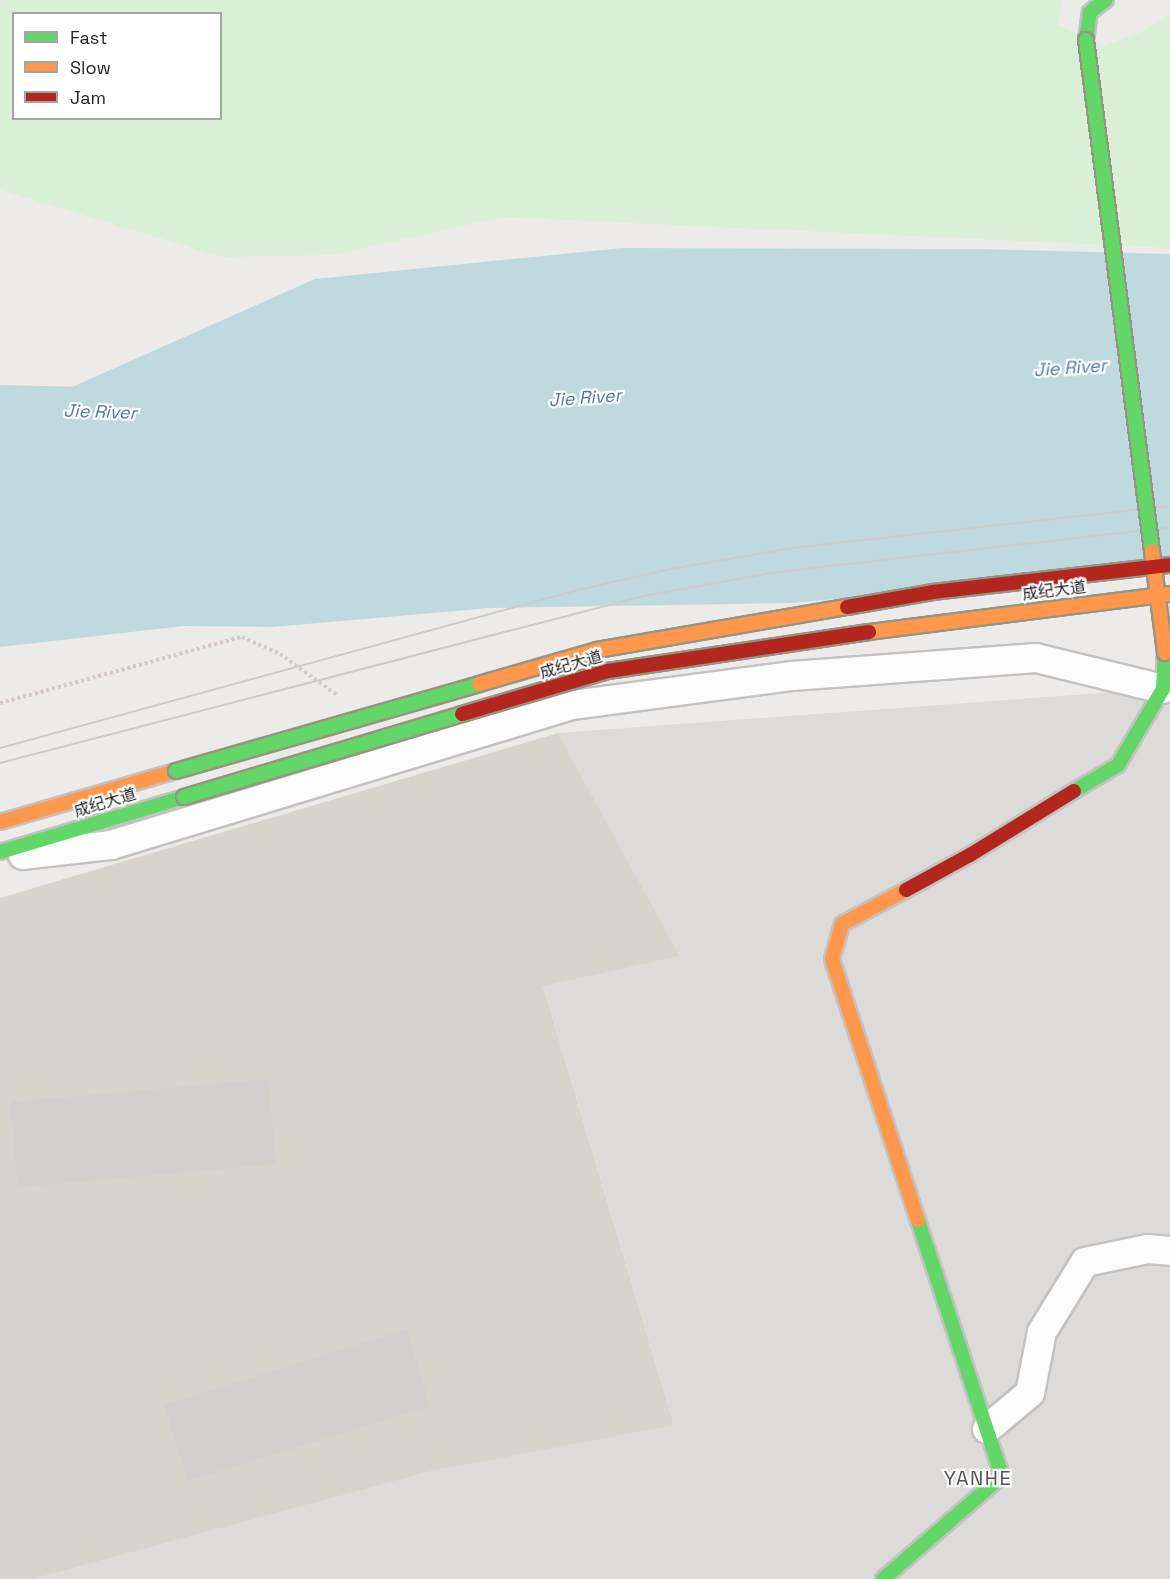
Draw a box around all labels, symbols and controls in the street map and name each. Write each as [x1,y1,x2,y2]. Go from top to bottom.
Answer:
legend [12,12,222,120]
text: Fast [70,26,107,49]
text: Slow [70,56,111,79]
text: Jam [70,86,106,109]
water label: Jie River [1033,355,1107,381]
water label: Jie River [548,385,622,411]
water label: Jie River [63,400,137,424]
street label: 成纪大道 [1021,578,1087,604]
street label: 成纪大道 [538,647,604,683]
street label: 成纪大道 [72,784,138,822]
district label: YANHE [944,1466,1012,1490]

